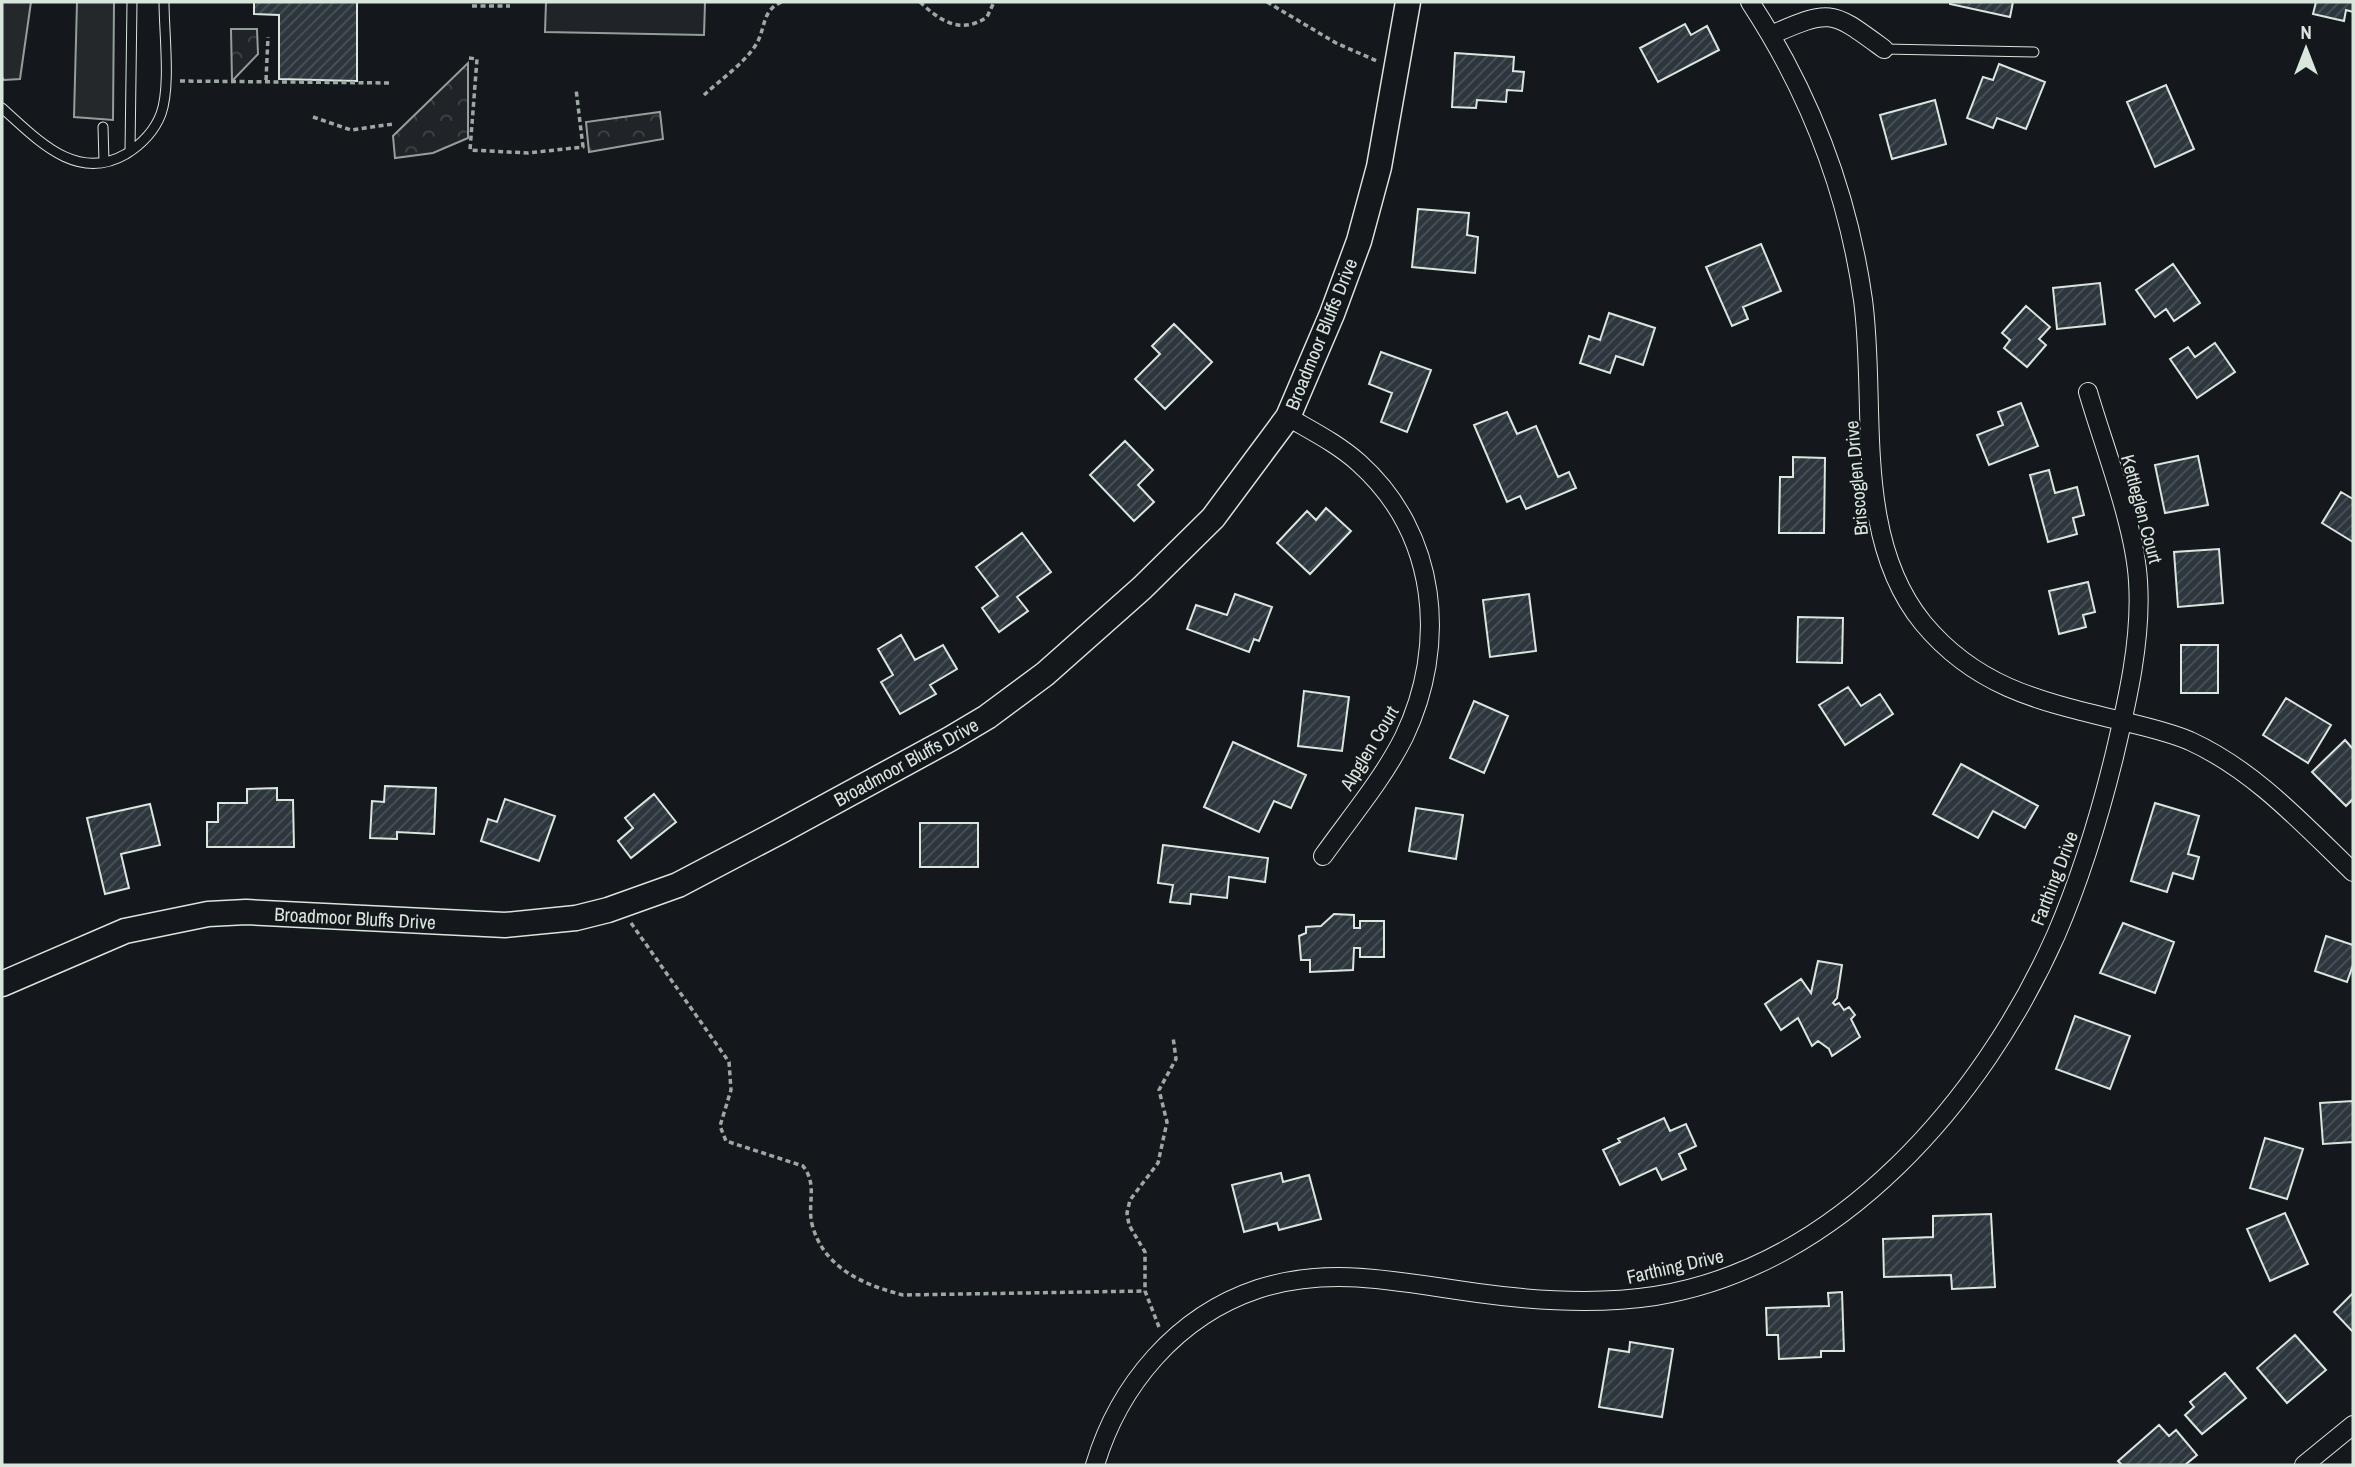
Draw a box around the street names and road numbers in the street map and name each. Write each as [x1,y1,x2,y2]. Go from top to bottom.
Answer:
street label: Broadmoor Bluffs Drive [1279,254,1363,414]
street label: Briscoglen Drive [1838,420,1874,536]
street label: Kettleglen Court [2115,452,2169,567]
street label: Alpglen Court [1333,700,1405,796]
street label: Broadmoor Bluffs Drive [829,711,983,813]
street label: Farthing Drive [2024,827,2084,929]
street label: Broadmoor Bluffs Drive [274,901,436,935]
street label: Farthing Drive [1624,1242,1726,1290]

